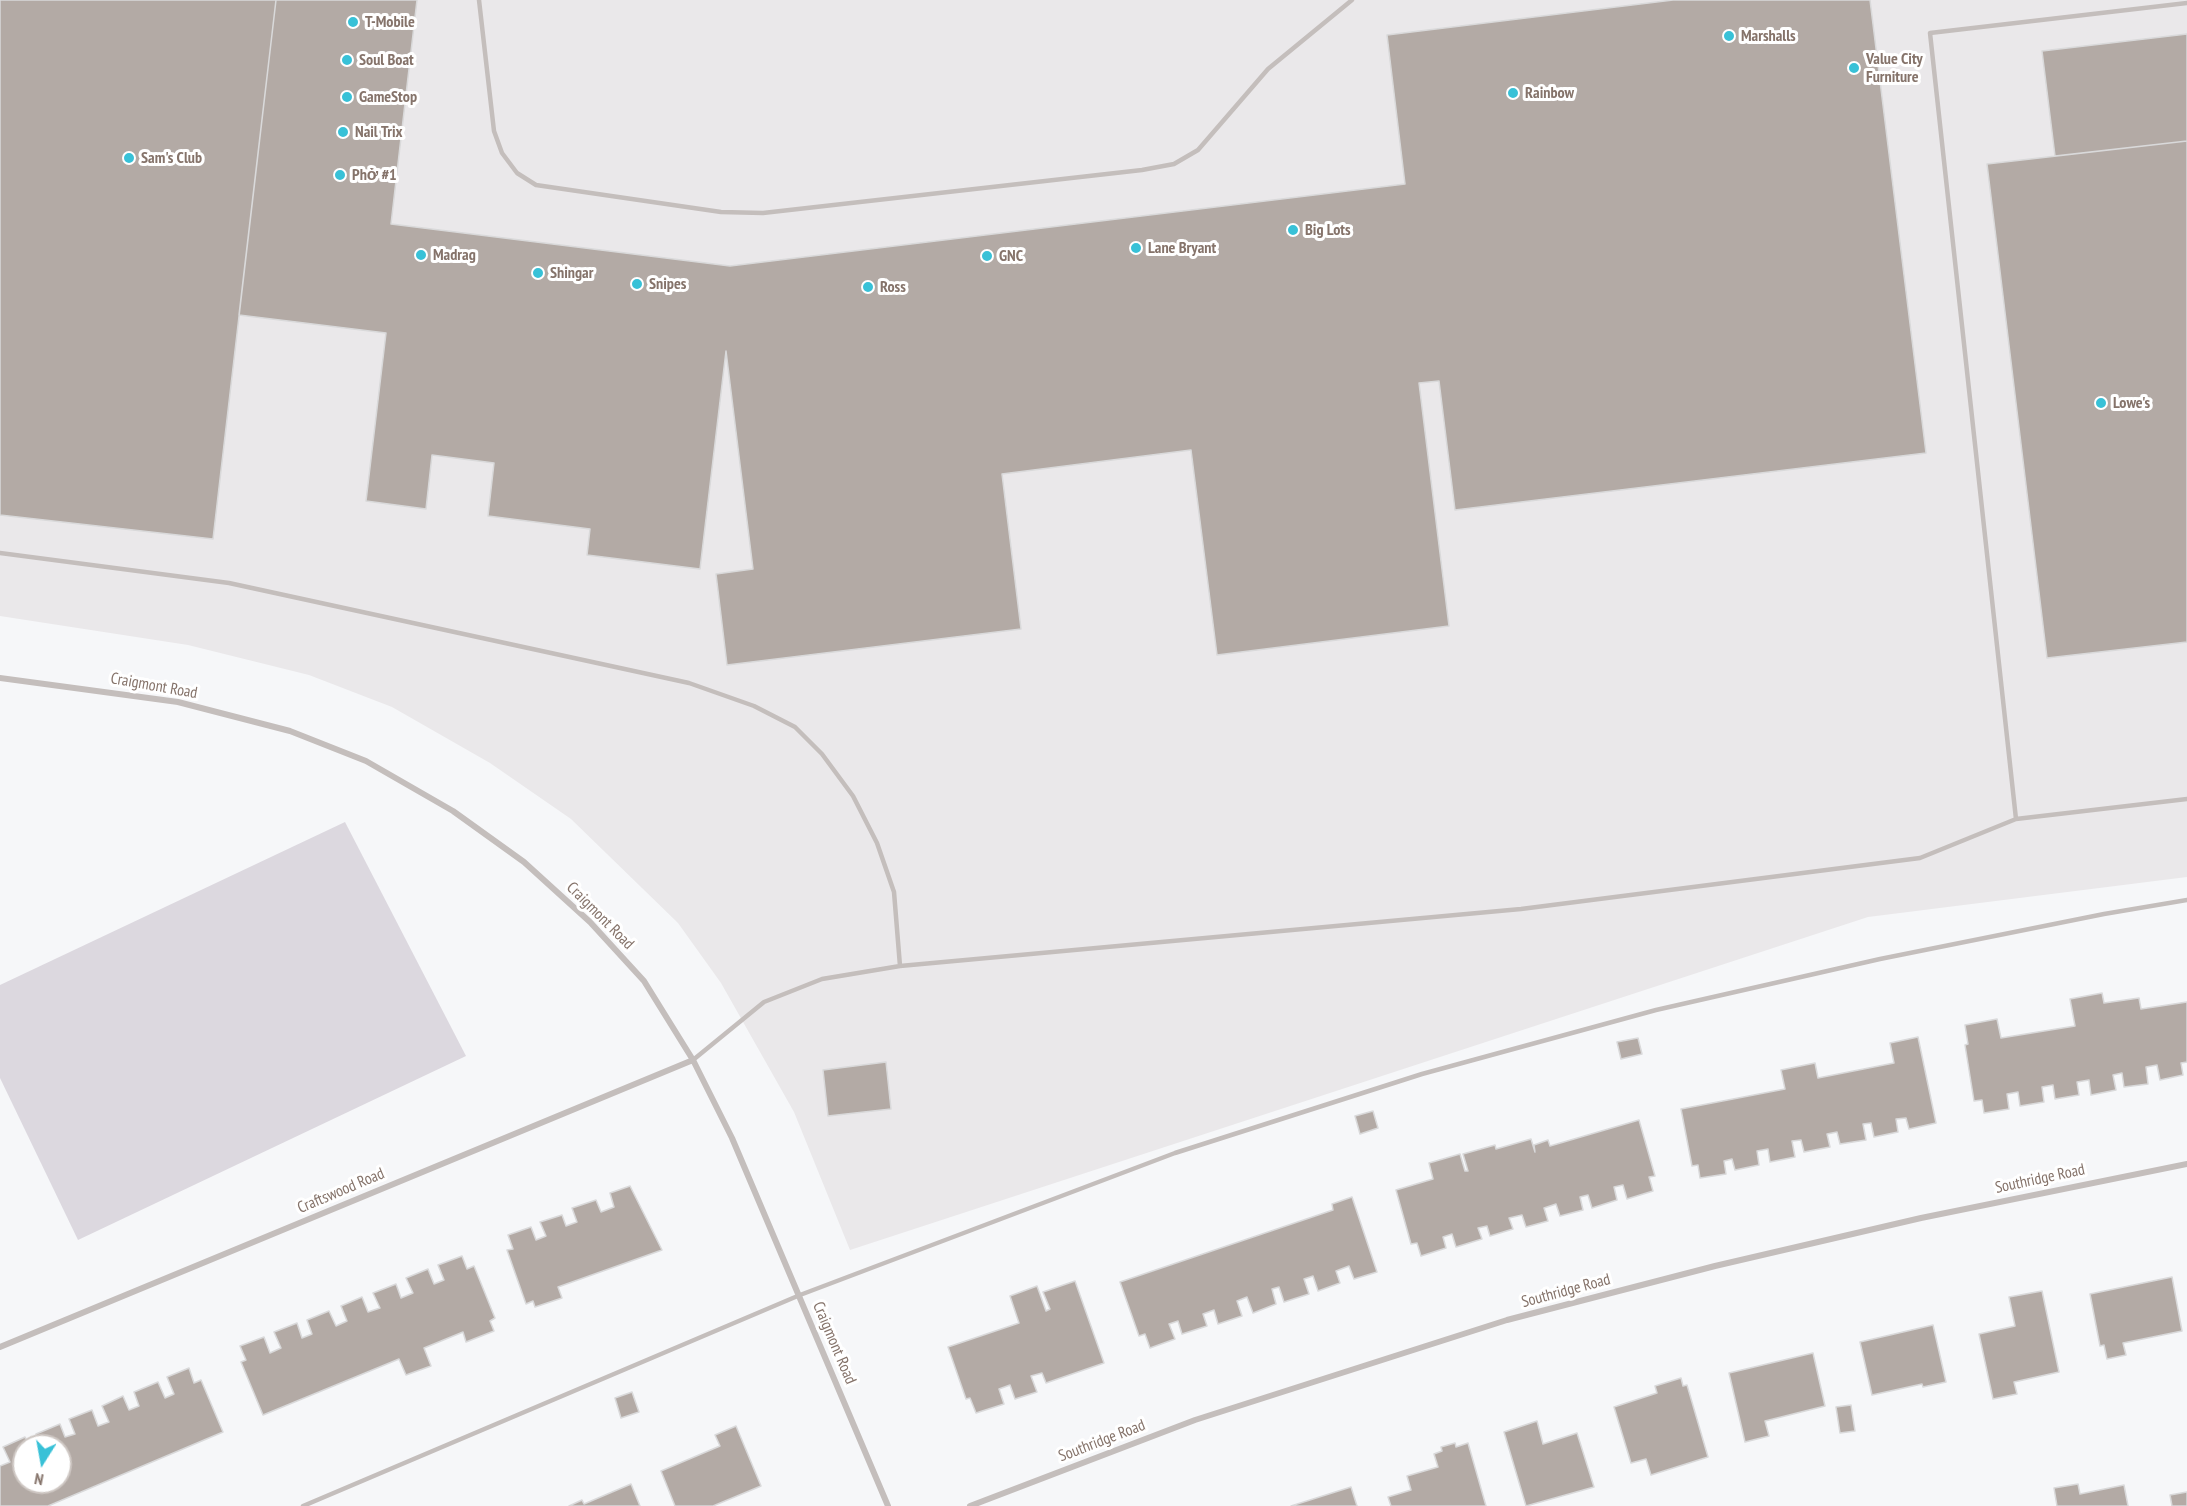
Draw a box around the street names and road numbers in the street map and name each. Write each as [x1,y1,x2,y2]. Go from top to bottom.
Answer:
street label: Craigmont Road [109,669,199,703]
street label: Craigmont Road [562,878,638,954]
street label: Southridge Road [1993,1160,2087,1198]
street label: Craftswood Road [295,1164,387,1218]
street label: Southridge Road [1520,1270,1612,1312]
street label: Craigmont Road [808,1299,860,1387]
street label: Southridge Road [1056,1416,1148,1466]

